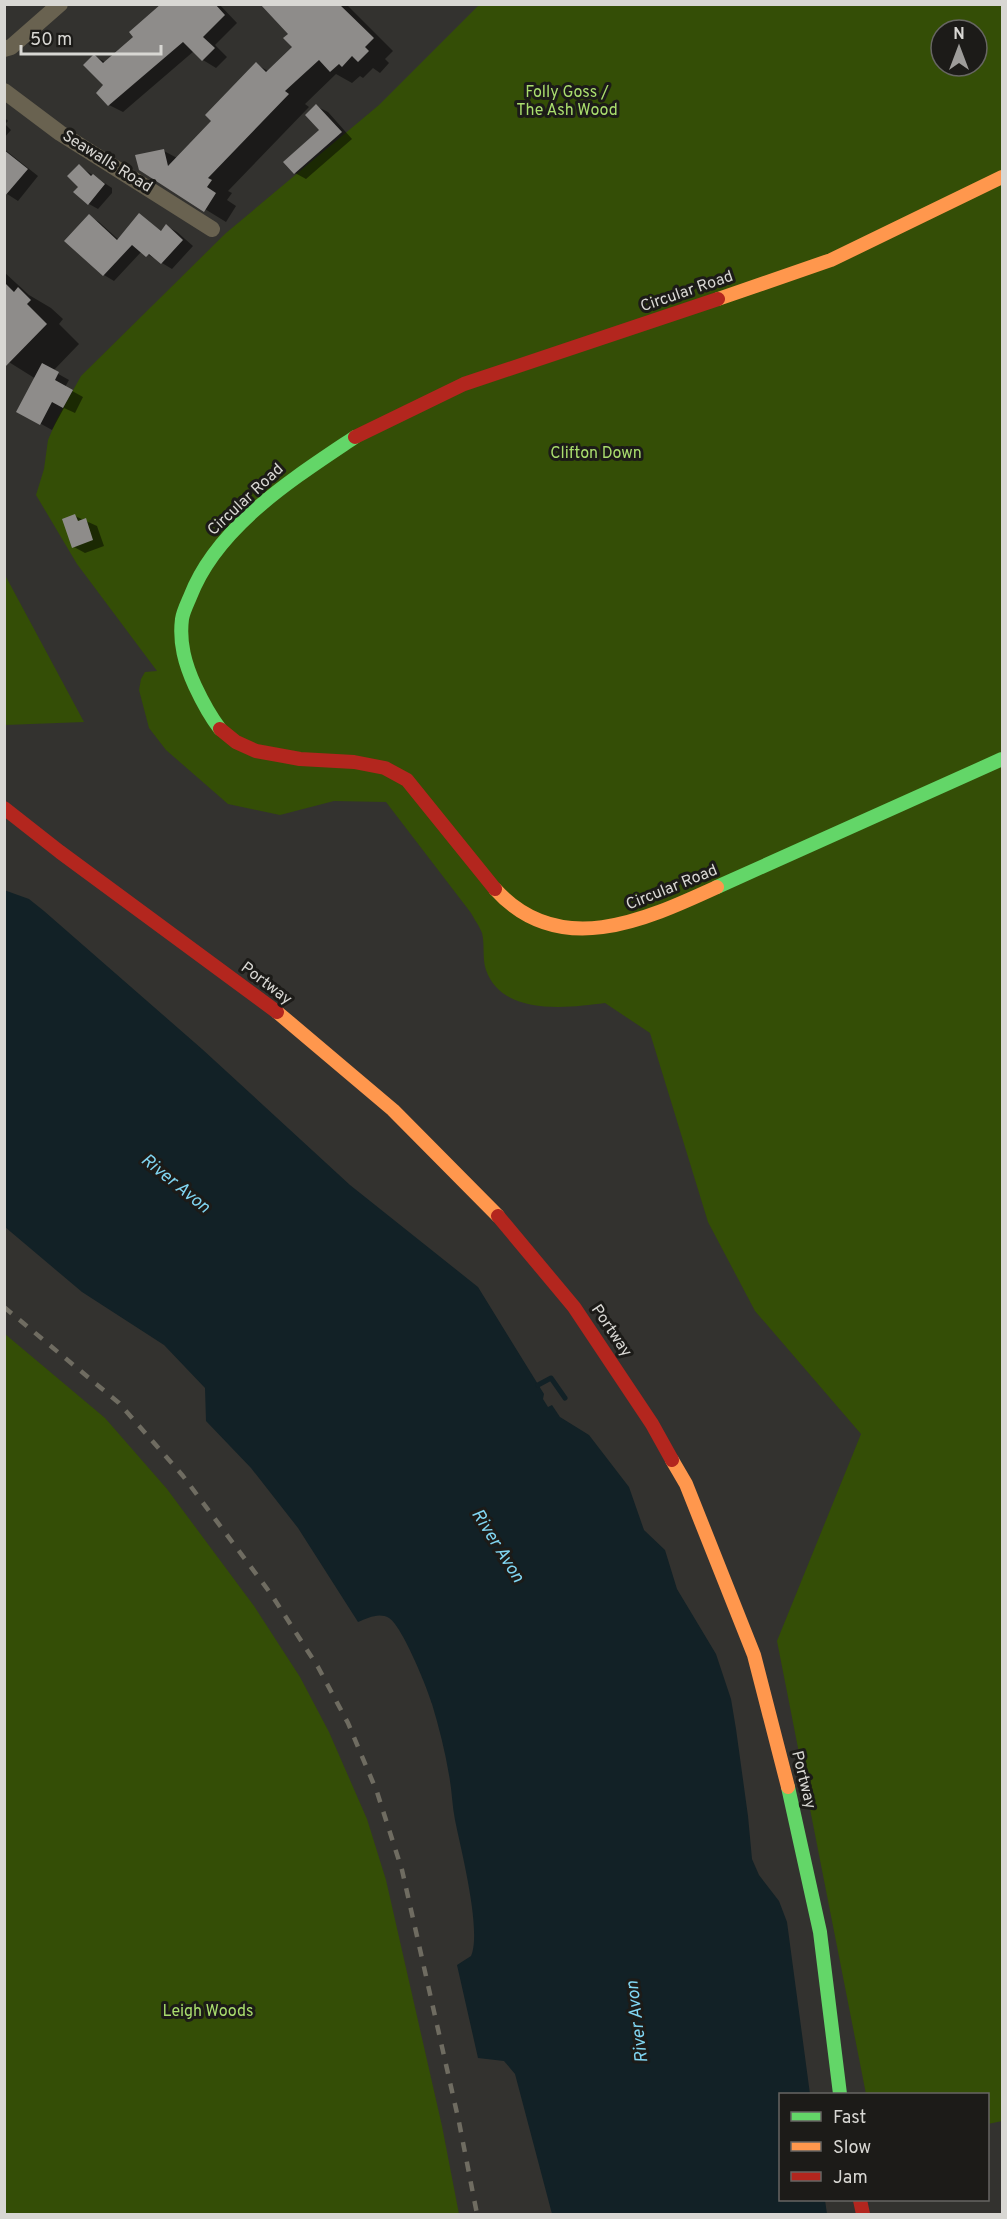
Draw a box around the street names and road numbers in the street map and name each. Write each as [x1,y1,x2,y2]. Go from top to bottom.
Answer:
street label: Seawalls Road [58,126,156,198]
street label: Circular Road [638,267,736,317]
street label: Circular Road [204,460,288,540]
street label: Circular Road [623,861,721,915]
street label: Portway [236,958,296,1010]
street label: Portway [586,1301,636,1361]
street label: Portway [786,1749,820,1811]

